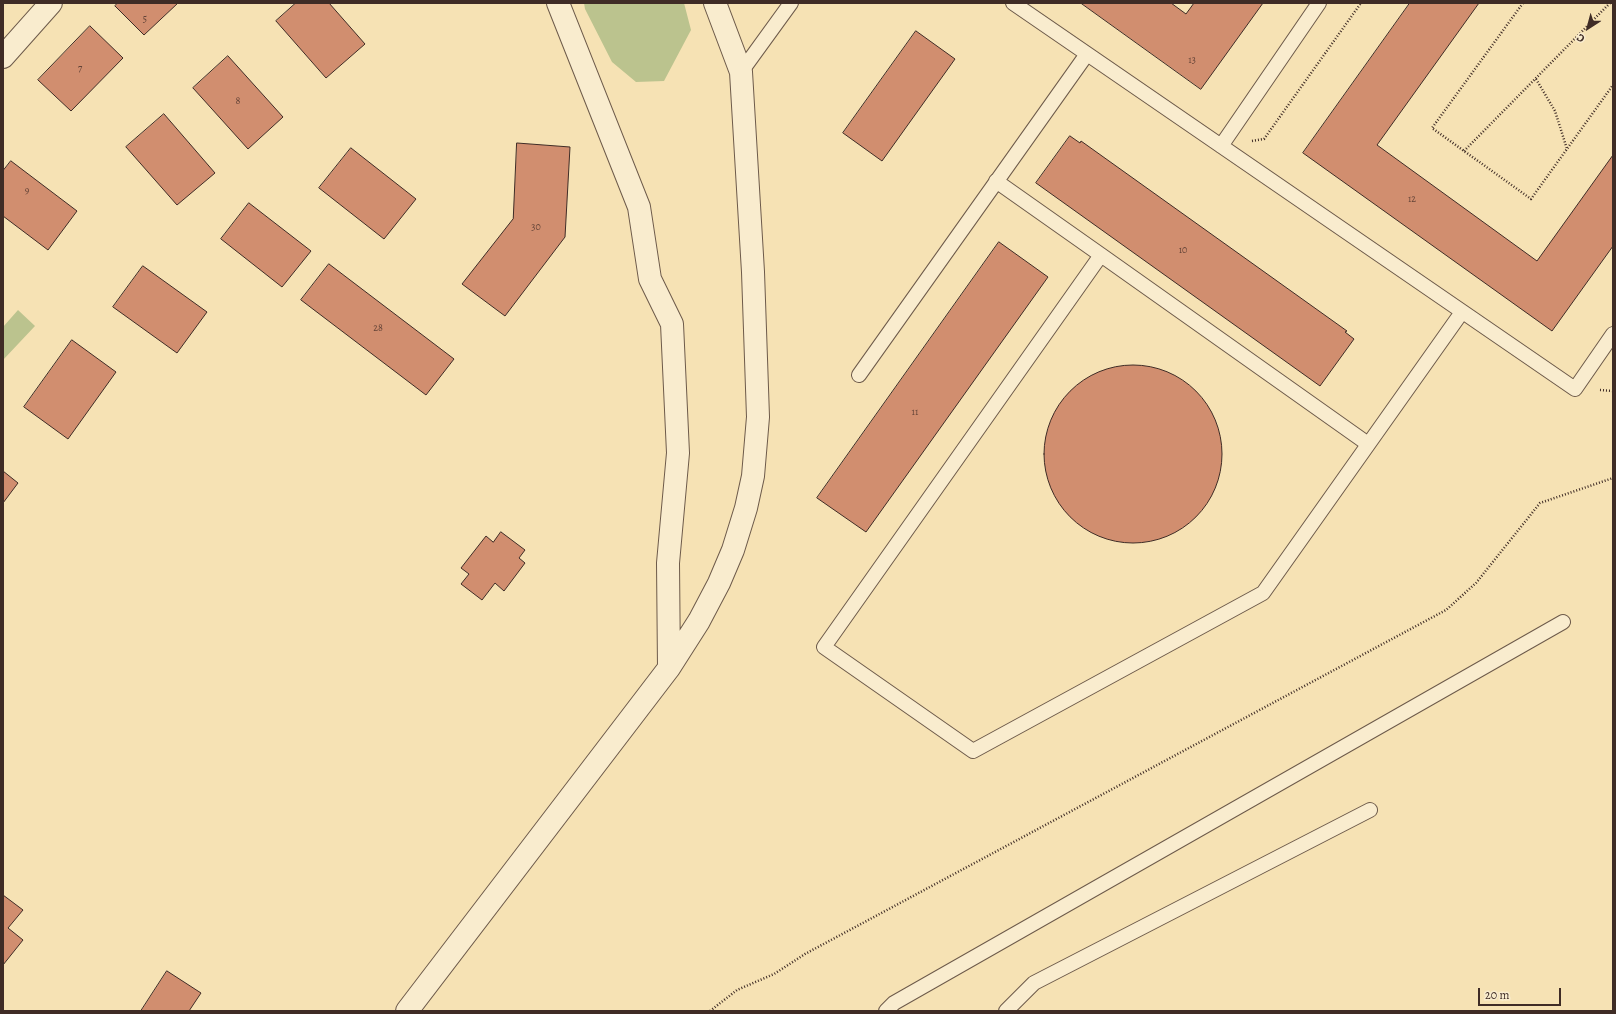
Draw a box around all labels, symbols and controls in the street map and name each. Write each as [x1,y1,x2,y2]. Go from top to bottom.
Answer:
north arrow [1568,8,1608,48]
house number: 5 [143,14,147,26]
text: С [1574,30,1588,46]
house number: 13 [1188,55,1196,67]
house number: 7 [78,63,82,75]
house number: 8 [236,96,240,108]
house number: 9 [25,185,29,197]
house number: 12 [1408,194,1416,206]
house number: 30 [531,222,541,234]
house number: 10 [1179,245,1187,257]
house number: 28 [373,323,383,335]
house number: 11 [912,407,918,419]
scale bar [1480,980,1563,1006]
text: 20 m [1485,987,1509,1003]

